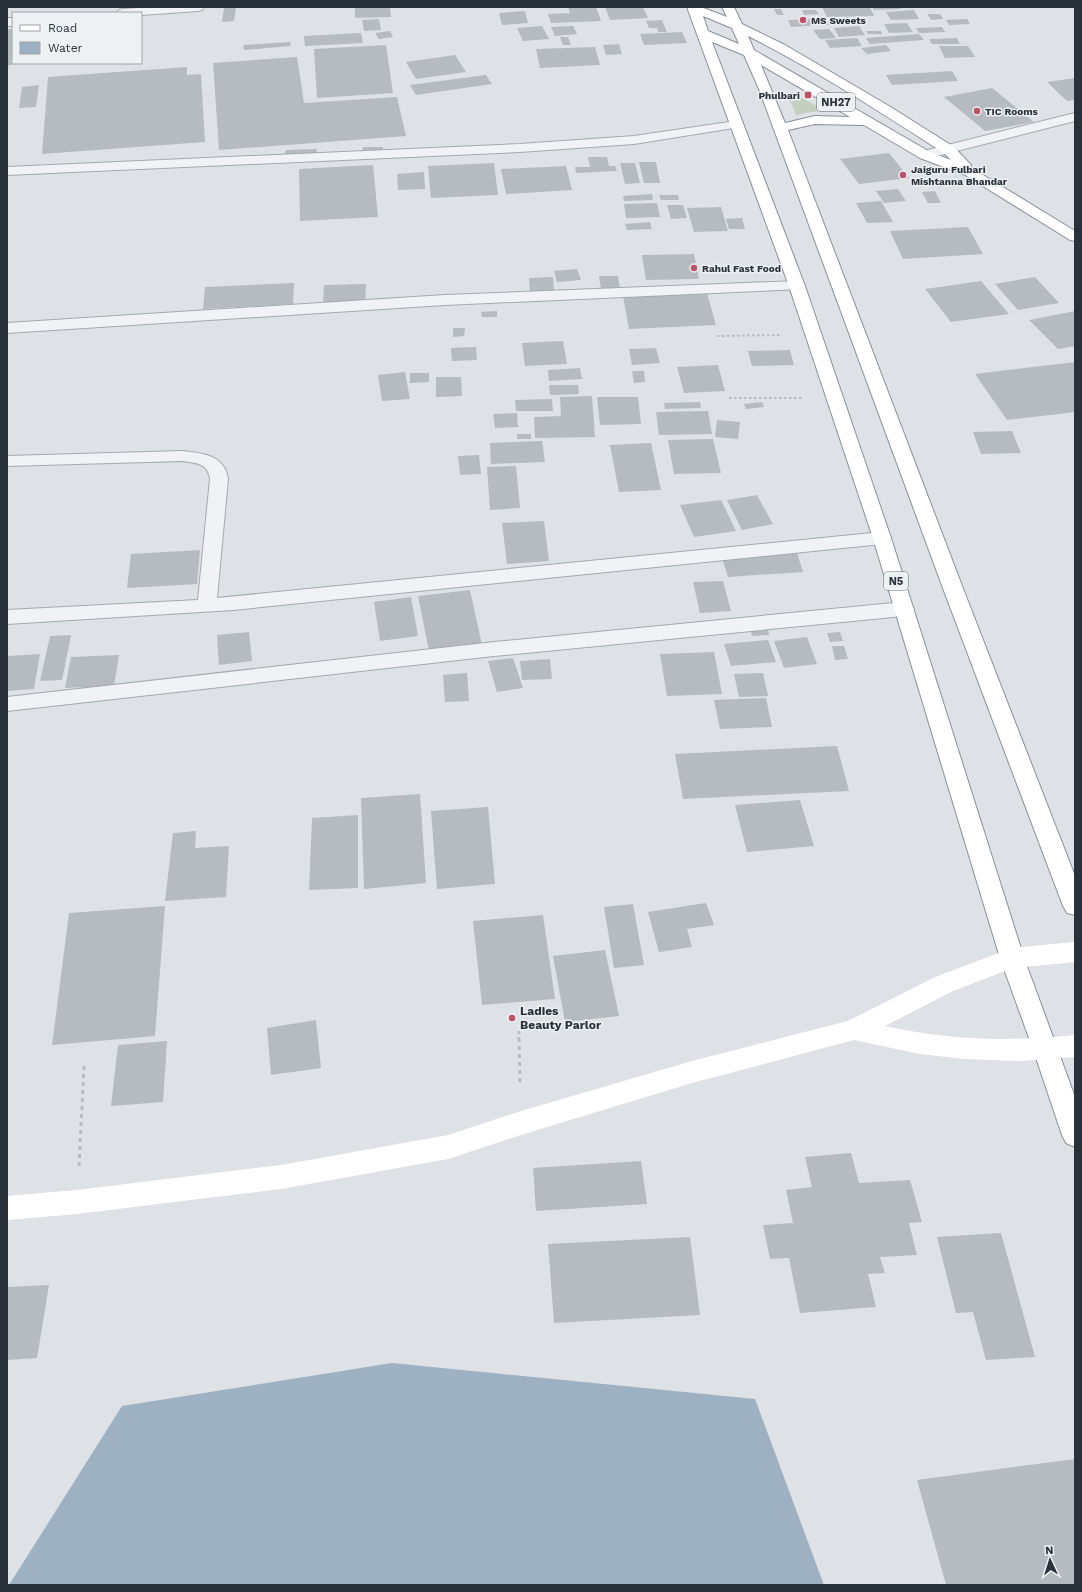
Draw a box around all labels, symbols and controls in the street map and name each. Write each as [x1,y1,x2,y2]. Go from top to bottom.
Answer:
legend [12,12,142,64]
marker: MS Sweets [798,15,808,25]
place label: MS Sweets [811,15,867,26]
text: Road [48,21,77,35]
text: Water [48,41,83,55]
place label: Phulbari [758,90,800,101]
marker: Phulbari [803,90,813,100]
road number: NH27 [817,93,855,111]
marker: TIC Rooms [972,106,982,116]
place label: TIC Rooms [985,106,1039,117]
place label: Jaiguru Fulbari Mishtanna Bhandar [911,164,1008,187]
marker: Jaiguru Fulbari Mishtanna Bhandar [898,170,908,180]
marker: Rahul Fast Food [689,263,699,273]
place label: Rahul Fast Food [702,263,781,274]
road number: N5 [884,572,908,590]
place label: Ladies Beauty Parlor [520,1004,602,1032]
marker: Ladies Beauty Parlor [507,1013,517,1023]
north arrow [1030,1540,1070,1580]
text: N [1045,1544,1054,1557]

